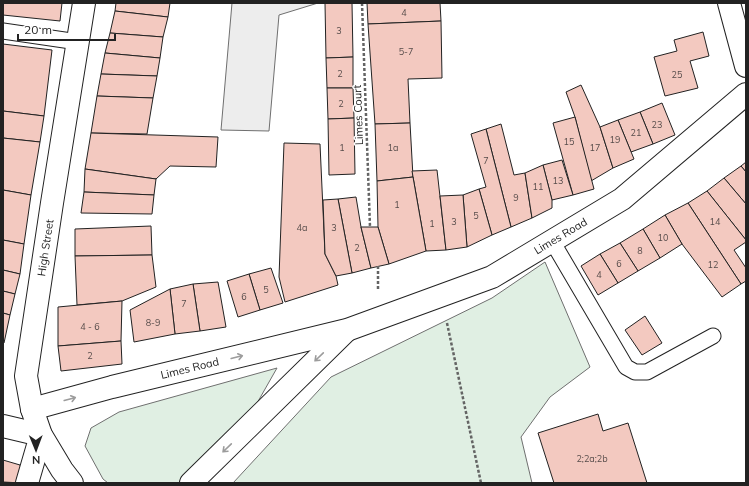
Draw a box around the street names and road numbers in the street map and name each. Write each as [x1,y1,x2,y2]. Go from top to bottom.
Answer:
street label: Limes Court [350,84,366,145]
street label: Limes Road [531,215,590,257]
street label: High Street [34,218,56,277]
street label: Limes Road [159,354,220,382]

